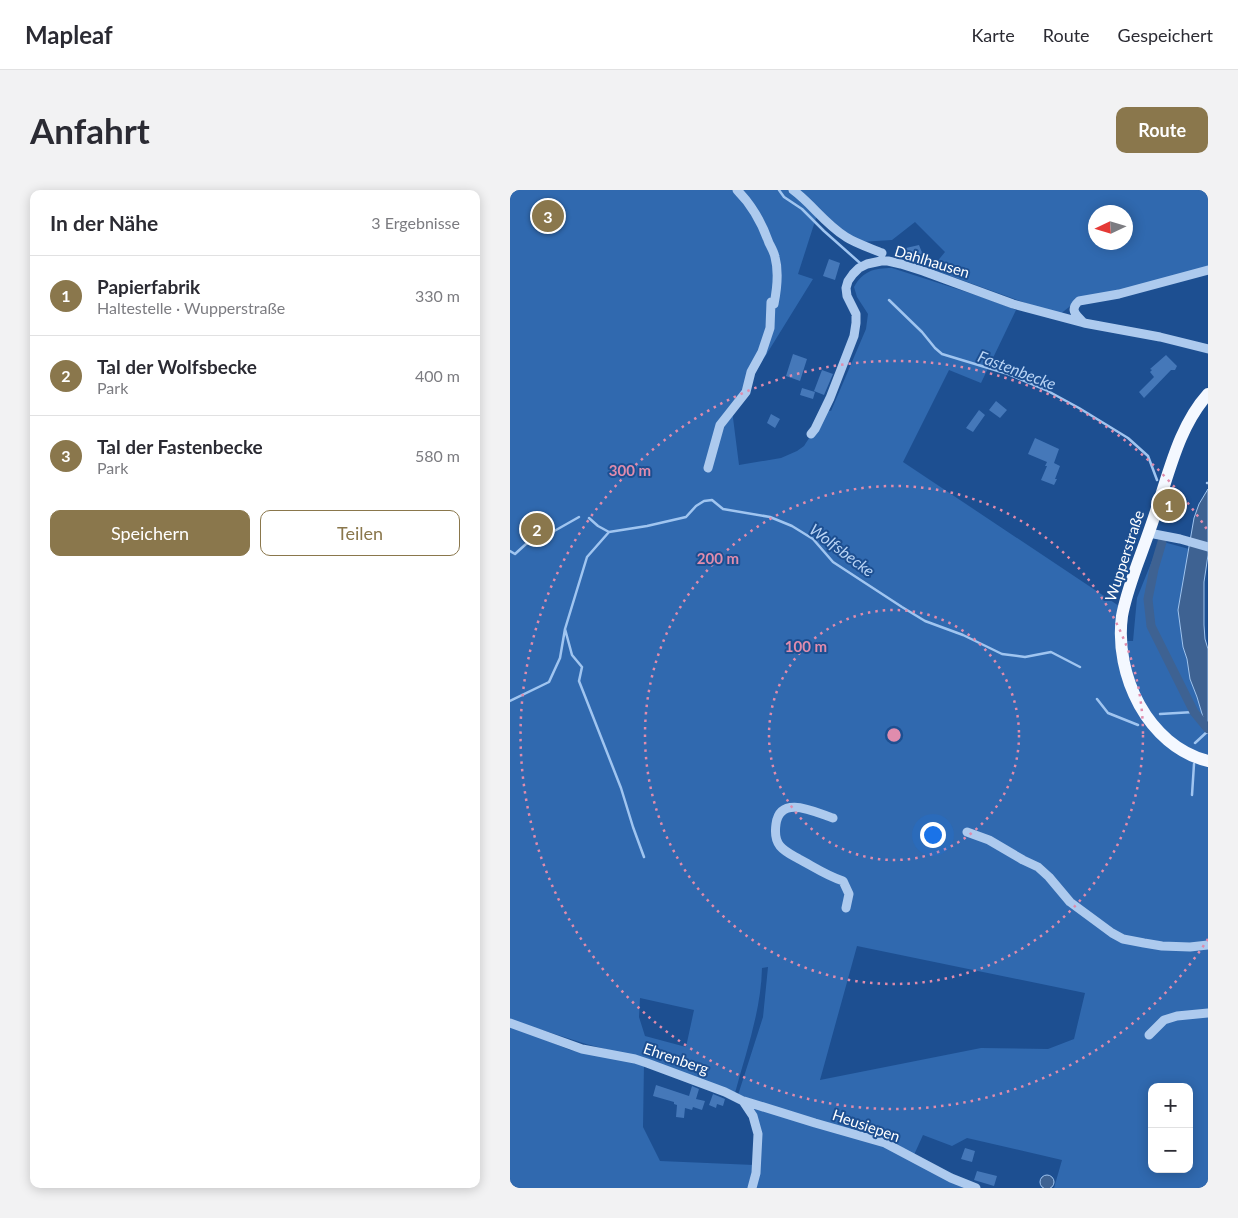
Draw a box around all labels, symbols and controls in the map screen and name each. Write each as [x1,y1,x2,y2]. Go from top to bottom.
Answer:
text: Mapleaf [25,20,113,49]
text: Karte [971,24,1015,46]
text: Route [1043,24,1090,46]
text: Gespeichert [1118,24,1213,46]
button: Route [1116,107,1208,153]
text: Anfahrt [30,109,150,151]
pin: 3 [532,197,564,235]
north arrow [1088,205,1133,250]
text: In der Nähe [50,210,158,235]
text: 3 Ergebnisse [371,213,460,232]
street label: Dahlhausen [893,241,972,281]
text: Papierfabrik [97,275,200,298]
text: 1 [61,286,71,305]
text: 330 m [415,286,460,305]
text: Haltestelle · Wupperstraße [97,298,285,317]
water label: Fastenbecke [976,346,1059,393]
text: Tal der Wolfsbecke [97,355,257,378]
text: 2 [61,366,71,385]
text: 400 m [415,366,460,385]
text: Park [97,378,128,397]
text: Tal der Fastenbecke [97,435,263,458]
text: 3 [61,446,71,465]
text: 580 m [415,446,460,465]
text: Park [97,458,128,477]
text: 300 m [609,461,651,479]
pin: 1 [1153,486,1185,524]
street label: Wupperstraße [1101,508,1147,604]
button: Speichern [50,510,250,556]
button: Teilen [260,510,460,556]
pin: 2 [521,510,553,548]
water label: Wolfsbecke [806,519,879,580]
text: 200 m [697,549,739,567]
text: 100 m [785,637,827,655]
centre of rings [885,726,903,744]
your location [920,822,946,848]
street label: Ehrenberg [641,1039,711,1078]
map controls [1148,1083,1193,1173]
button: + [1148,1083,1193,1128]
street label: Heusiepen [830,1105,902,1145]
button: − [1148,1128,1193,1173]

